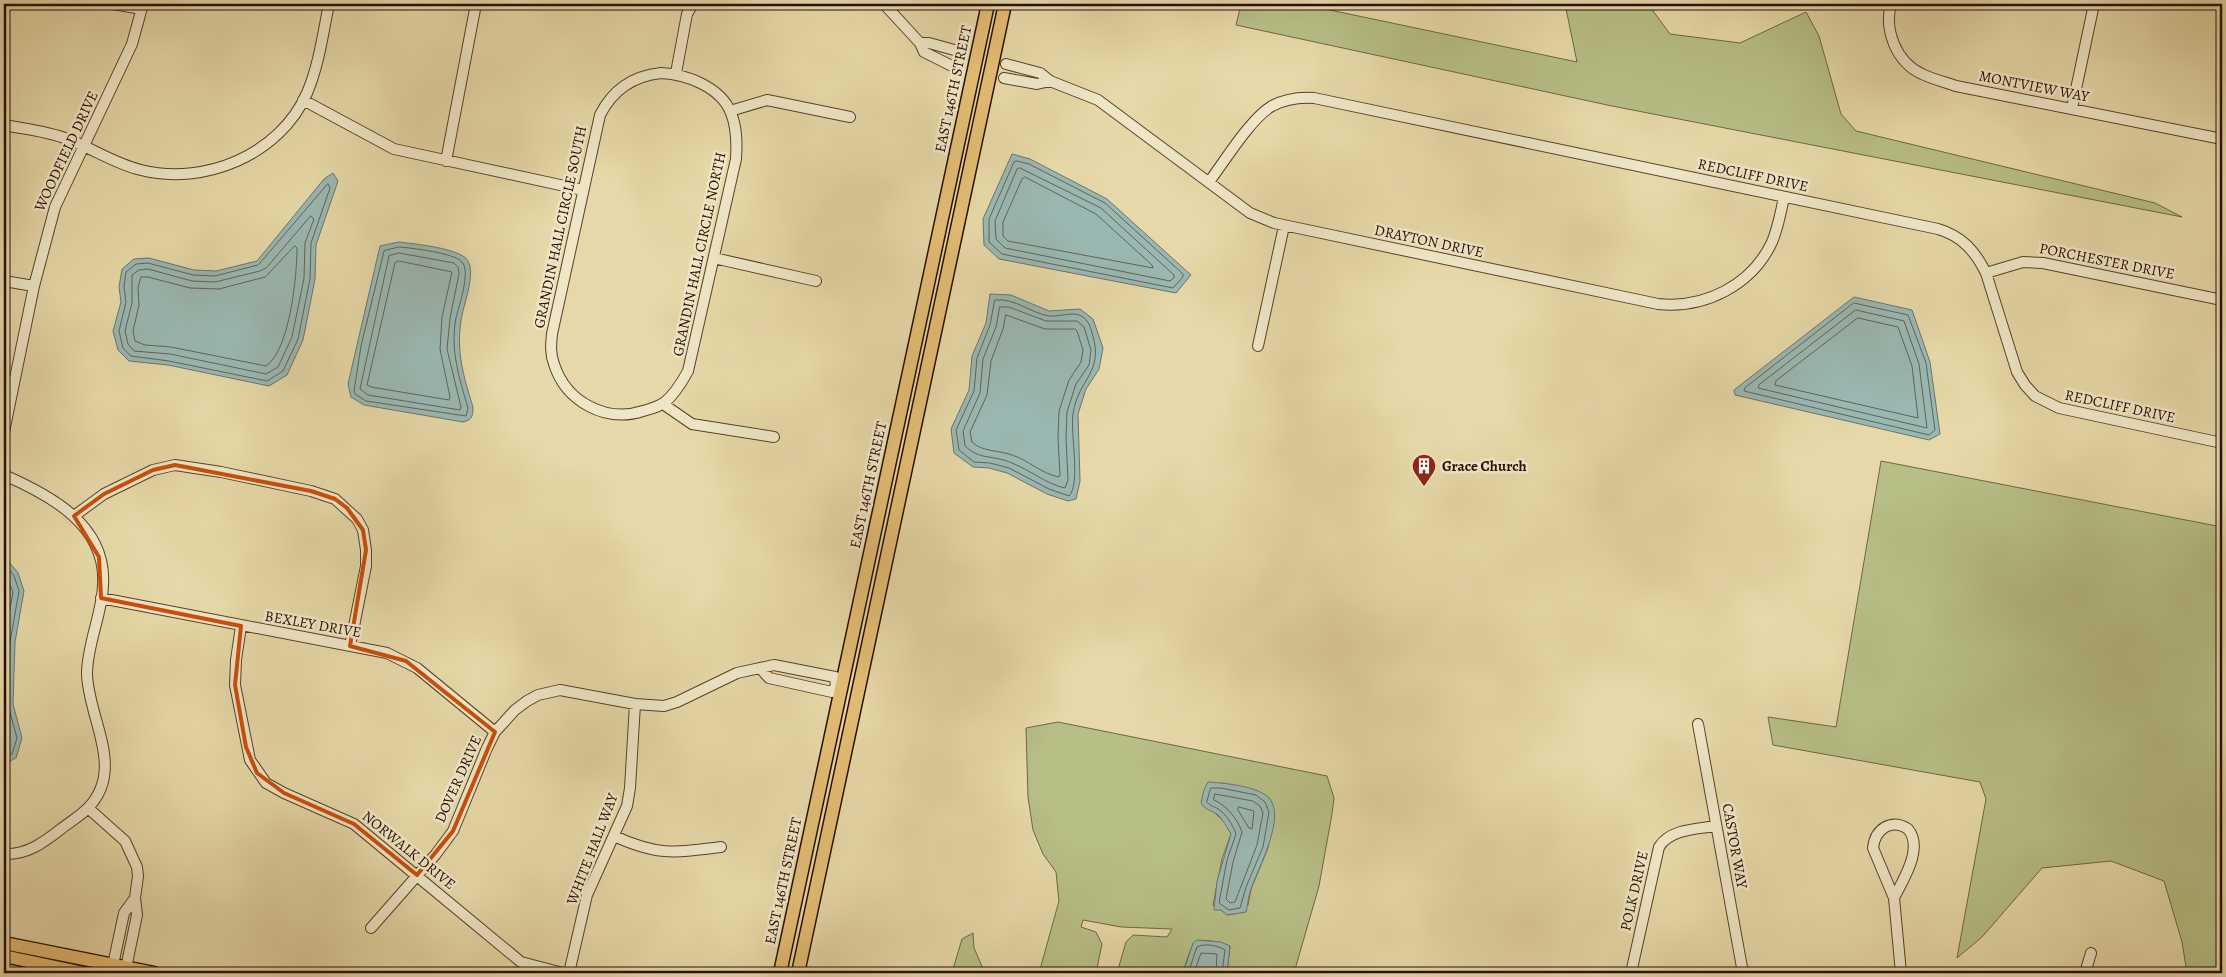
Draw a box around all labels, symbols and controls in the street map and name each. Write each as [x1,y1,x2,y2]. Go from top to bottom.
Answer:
street label: EAST 146TH STREET [930,23,976,154]
street label: MONTVIEW WAY [1977,66,2092,107]
street label: WOODFIELD DRIVE [29,88,103,215]
street label: GRANDIN HALL CIRCLE SOUTH [529,124,591,330]
street label: GRANDIN HALL CIRCLE NORTH [668,150,730,358]
street label: REDCLIFF DRIVE [1696,154,1810,196]
street label: DRAYTON DRIVE [1373,220,1485,262]
street label: PORCHESTER DRIVE [2038,238,2176,284]
street label: REDCLIFF DRIVE [2063,385,2177,427]
street label: EAST 146TH STREET [845,419,891,550]
building icon: Grace Church [1411,453,1437,487]
place label: Grace Church [1442,456,1527,476]
street label: BEXLEY DRIVE [263,606,363,642]
street label: DOVER DRIVE [430,732,486,826]
street label: WHITE HALL WAY [561,790,623,909]
street label: CASTOR WAY [1718,802,1752,891]
street label: NORWALK DRIVE [358,806,460,894]
street label: EAST 146TH STREET [760,815,806,946]
street label: POLK DRIVE [1615,849,1653,933]

